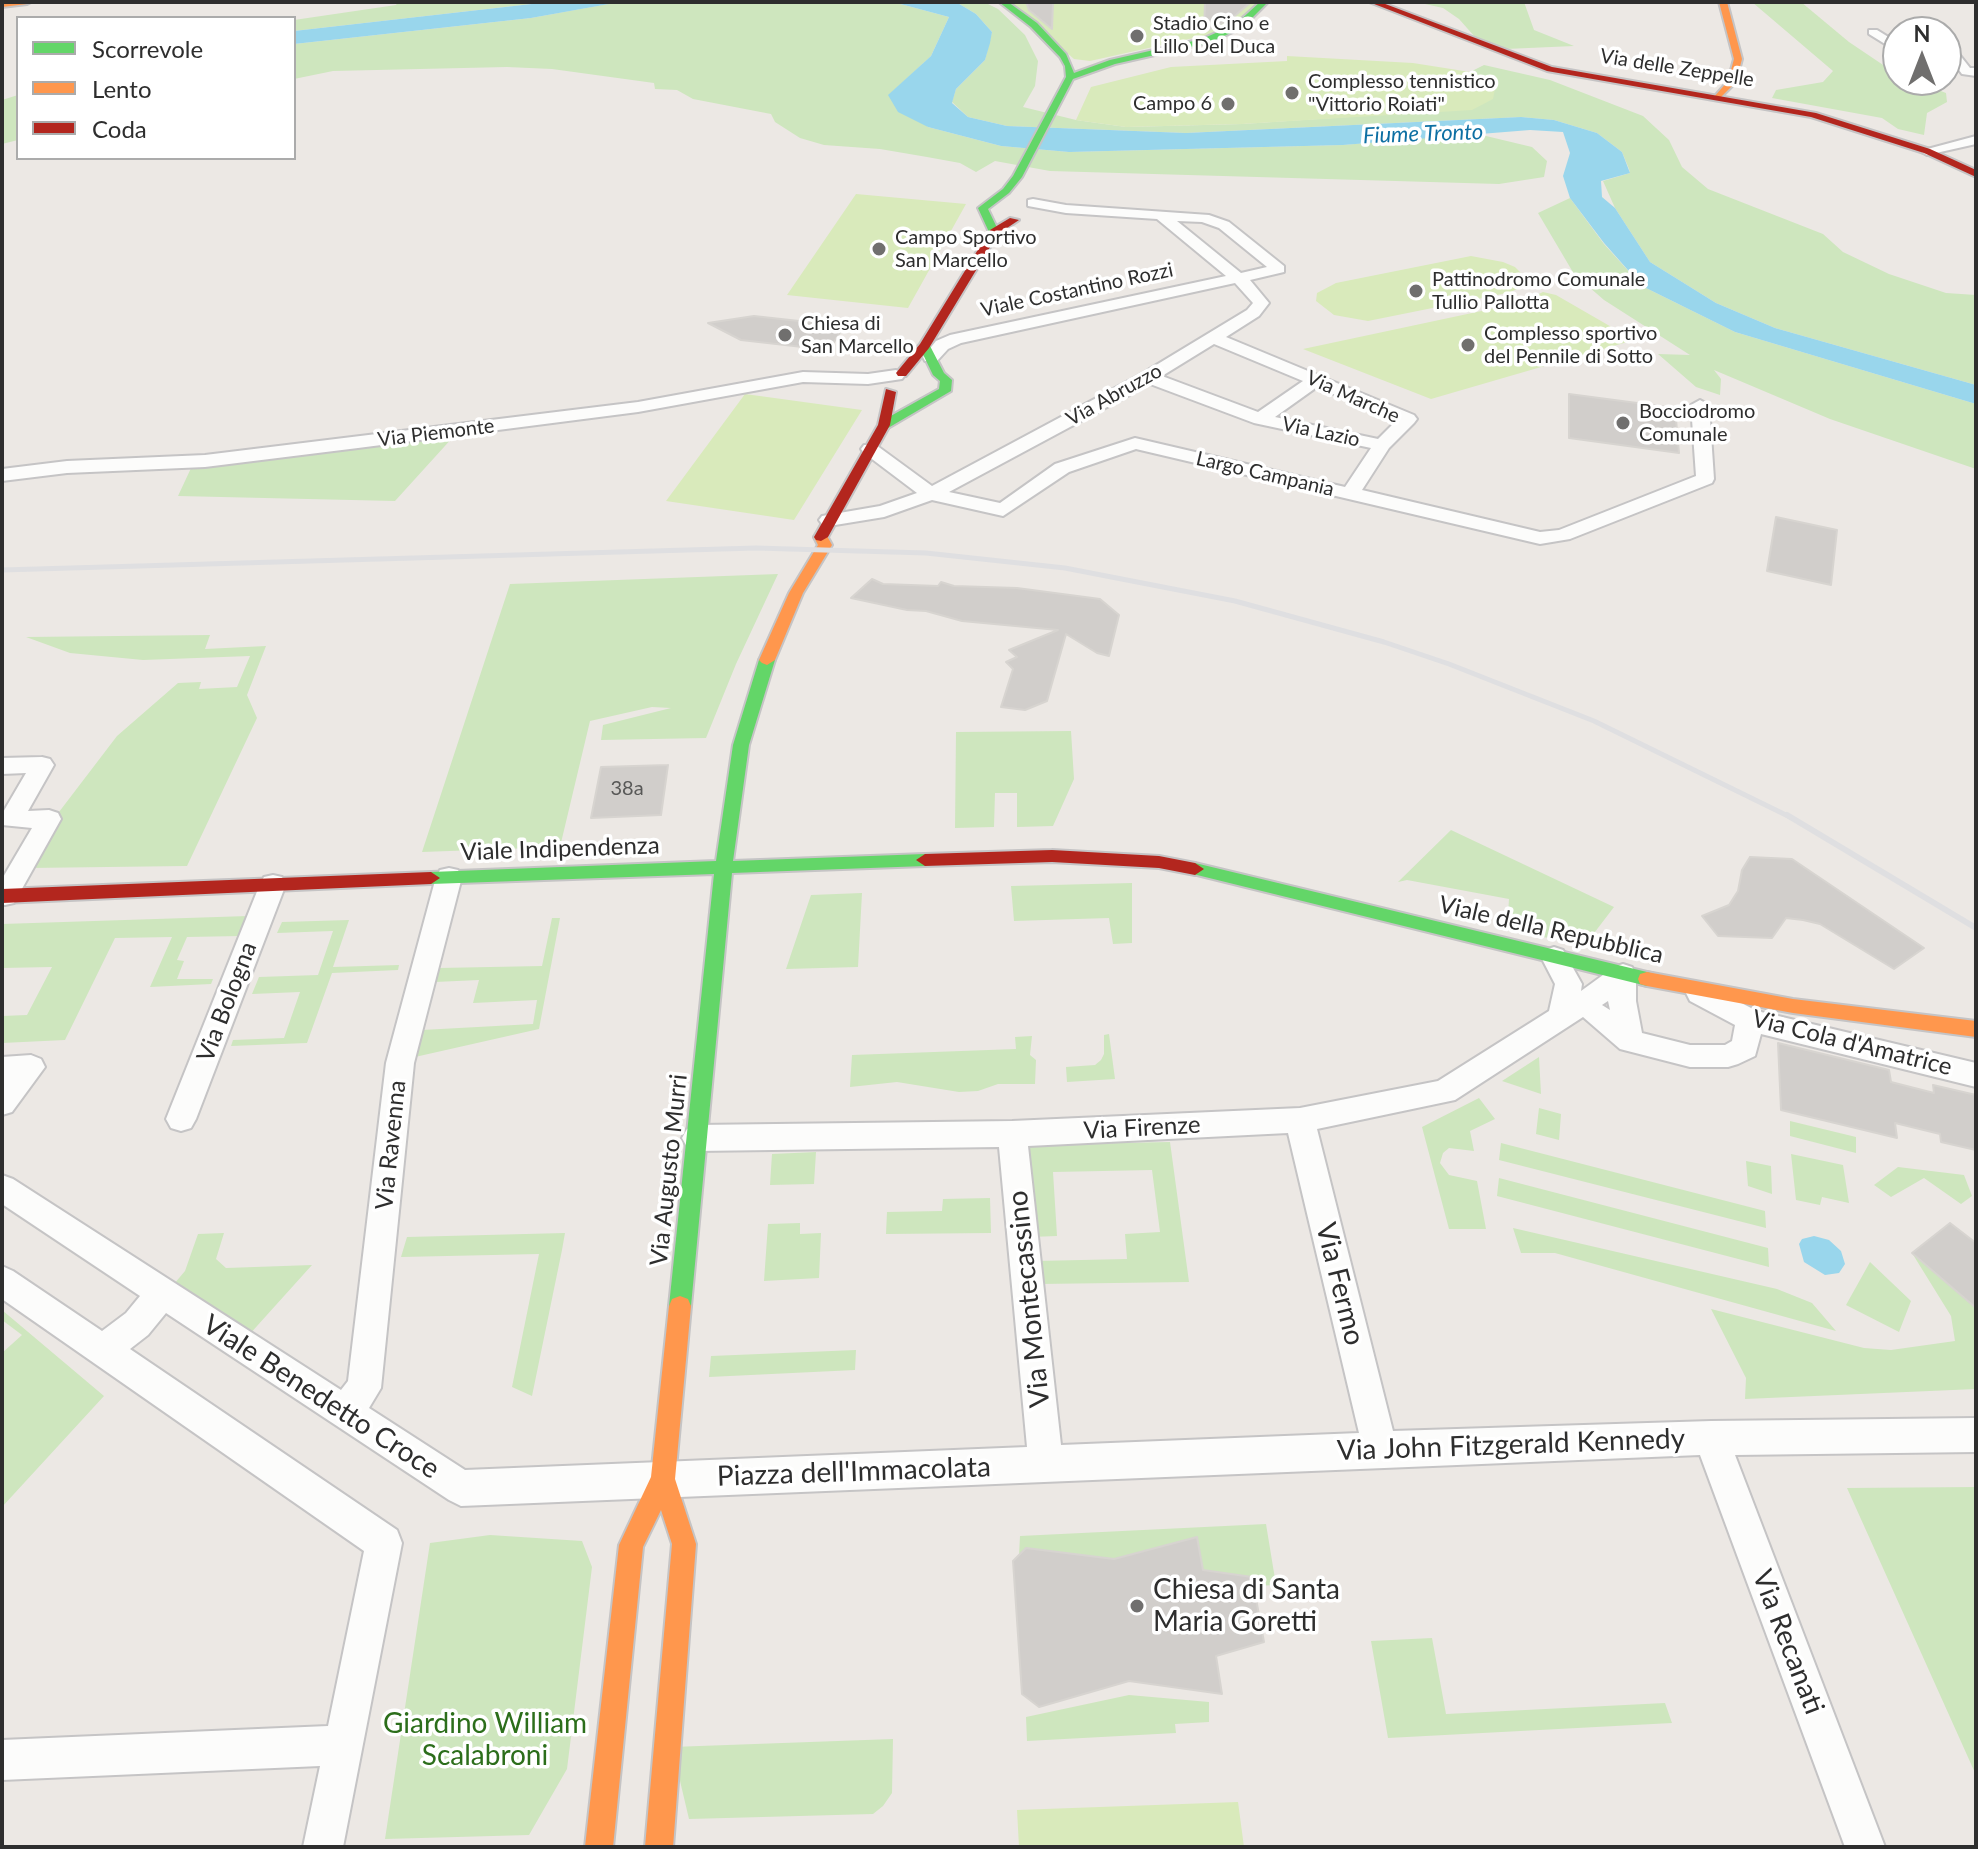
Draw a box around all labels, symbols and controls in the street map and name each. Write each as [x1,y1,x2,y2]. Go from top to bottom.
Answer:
place label: Stadio Cino e Lillo Del Duca [1153,12,1275,59]
legend [16,16,296,160]
north arrow [1882,16,1962,96]
text: N [1914,20,1930,47]
marker: Stadio Cino e Lillo Del Duca [1128,27,1146,45]
text: Scorrevole [92,34,203,63]
street label: Via delle Zeppelle [1598,44,1756,92]
place label: Complesso tennistico "Vittorio Roiati" [1308,70,1496,117]
text: Lento [92,74,152,103]
marker: Complesso tennistico "Vittorio Roiati" [1283,84,1301,102]
place label: Campo 6 [1133,92,1212,116]
marker: Campo 6 [1219,95,1237,113]
text: Coda [92,114,147,143]
water label: Fiume Tronto [1362,119,1484,149]
place label: Campo Sportivo San Marcello [895,226,1037,273]
marker: Campo Sportivo San Marcello [870,240,888,258]
street label: Viale Costantino Rozzi [979,258,1175,322]
place label: Pattinodromo Comunale Tullio Pallotta [1432,268,1645,315]
marker: Pattinodromo Comunale Tullio Pallotta [1407,282,1425,300]
place label: Chiesa di San Marcello [801,312,914,359]
place label: Complesso sportivo del Pennile di Sotto [1484,322,1657,369]
marker: Chiesa di San Marcello [776,326,794,344]
marker: Complesso sportivo del Pennile di Sotto [1459,336,1477,354]
street label: Via Abruzzo [1062,359,1166,431]
street label: Via Marche [1303,366,1403,428]
place label: Bocciodromo Comunale [1639,400,1755,447]
street label: Via Lazio [1280,412,1362,452]
street label: Via Piemonte [376,414,496,452]
marker: Bocciodromo Comunale [1614,414,1632,432]
street label: Largo Campania [1194,446,1336,502]
house number: 38a [610,777,644,801]
street label: Viale Indipendenza [460,831,660,867]
street label: Viale della Repubblica [1436,890,1666,970]
street label: Via Bologna [191,938,263,1066]
street label: Via Cola d'Amatrice [1749,1004,1955,1082]
street label: Via Augusto Murri [645,1073,693,1267]
street label: Via Ravenna [370,1079,412,1211]
street label: Via Firenze [1083,1111,1201,1145]
street label: Via Montecassino [1001,1189,1057,1409]
street label: Via Fermo [1309,1219,1371,1349]
street label: Viale Benedetto Croce [196,1308,446,1486]
street label: Via John Fitzgerald Kennedy [1336,1422,1686,1468]
street label: Piazza dell'Immacolata [716,1450,992,1494]
street label: Via Recanati [1745,1565,1831,1719]
place label: Chiesa di Santa Maria Goretti [1153,1573,1340,1639]
marker: Chiesa di Santa Maria Goretti [1128,1597,1146,1615]
park label: Giardino William Scalabroni [383,1707,587,1773]

